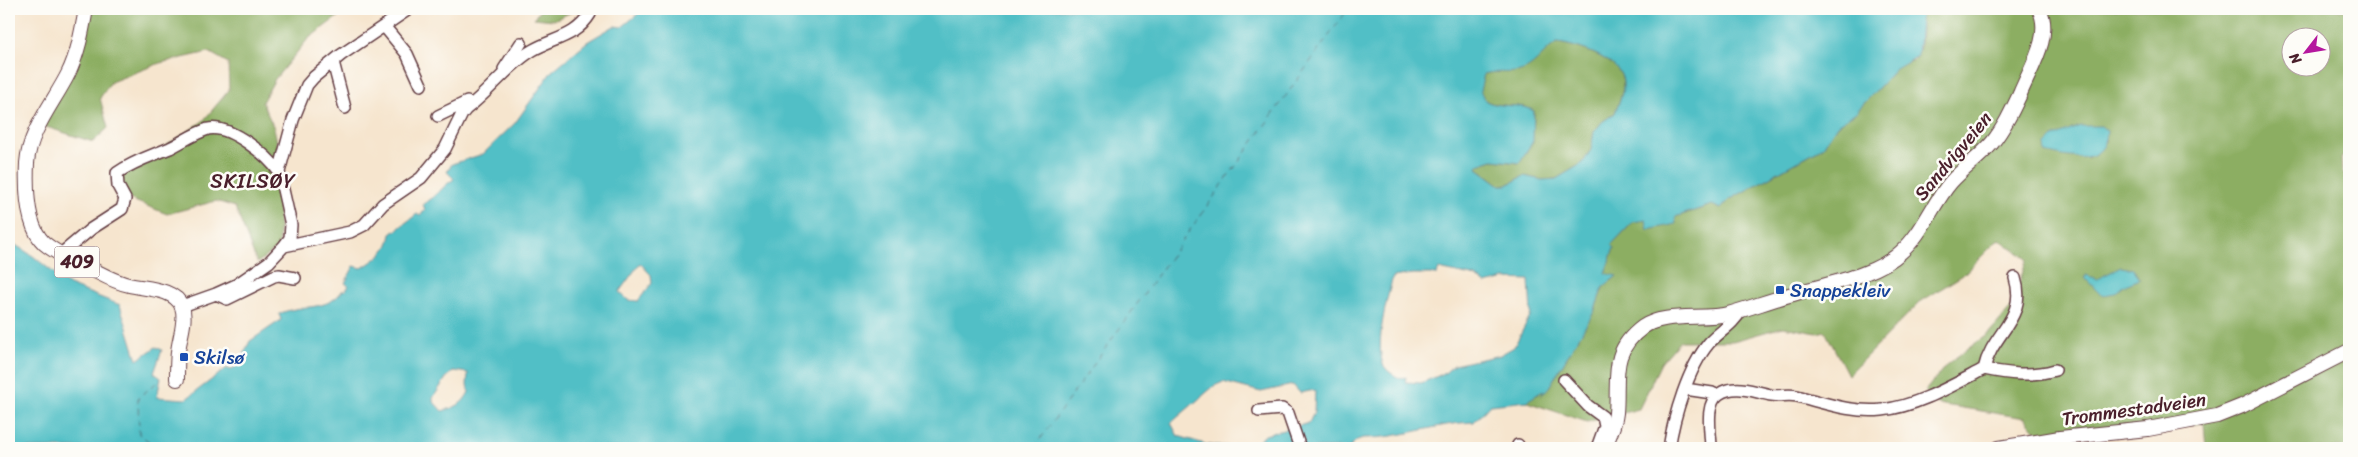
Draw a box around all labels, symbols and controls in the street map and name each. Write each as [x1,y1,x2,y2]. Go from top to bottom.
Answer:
north arrow [2280,28,2330,78]
text: N [2282,48,2309,70]
street label: Sandvigveien [1905,104,2001,208]
district label: SKILSØY [210,164,297,199]
road number: 409 [54,246,100,278]
place label: Snappekleiv [1790,274,1891,307]
marker: Snappekleiv [1774,284,1786,296]
place label: Skilsø [194,341,245,374]
marker: Skilsø [178,351,190,363]
street label: Trommestadveien [2060,383,2208,435]

